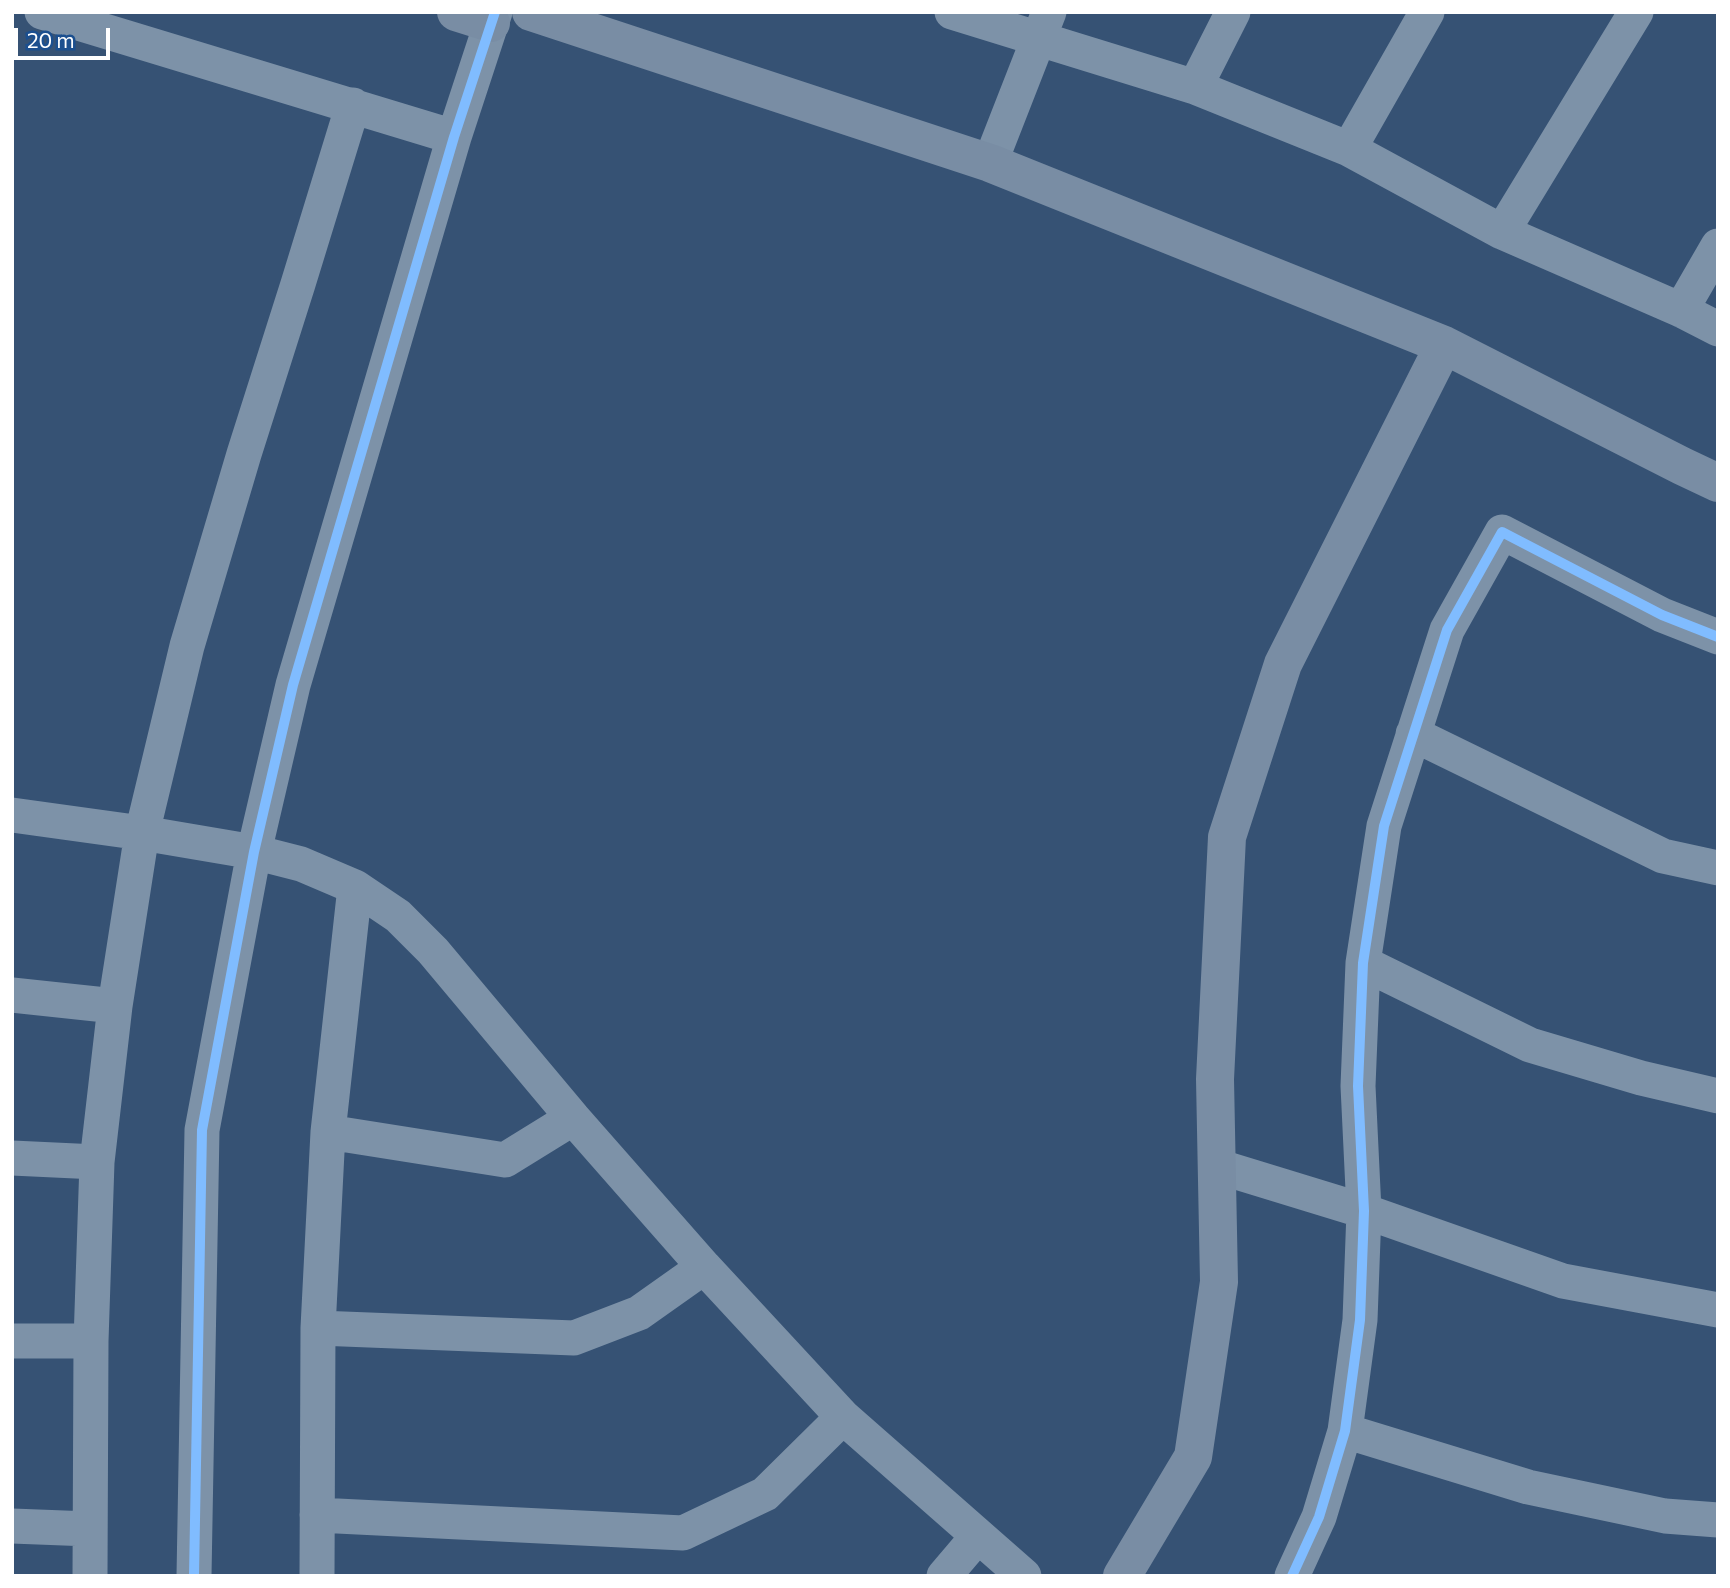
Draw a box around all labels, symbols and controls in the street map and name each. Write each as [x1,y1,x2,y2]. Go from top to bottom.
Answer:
scale bar [18,14,114,58]
text: 20 m [27,27,75,52]

